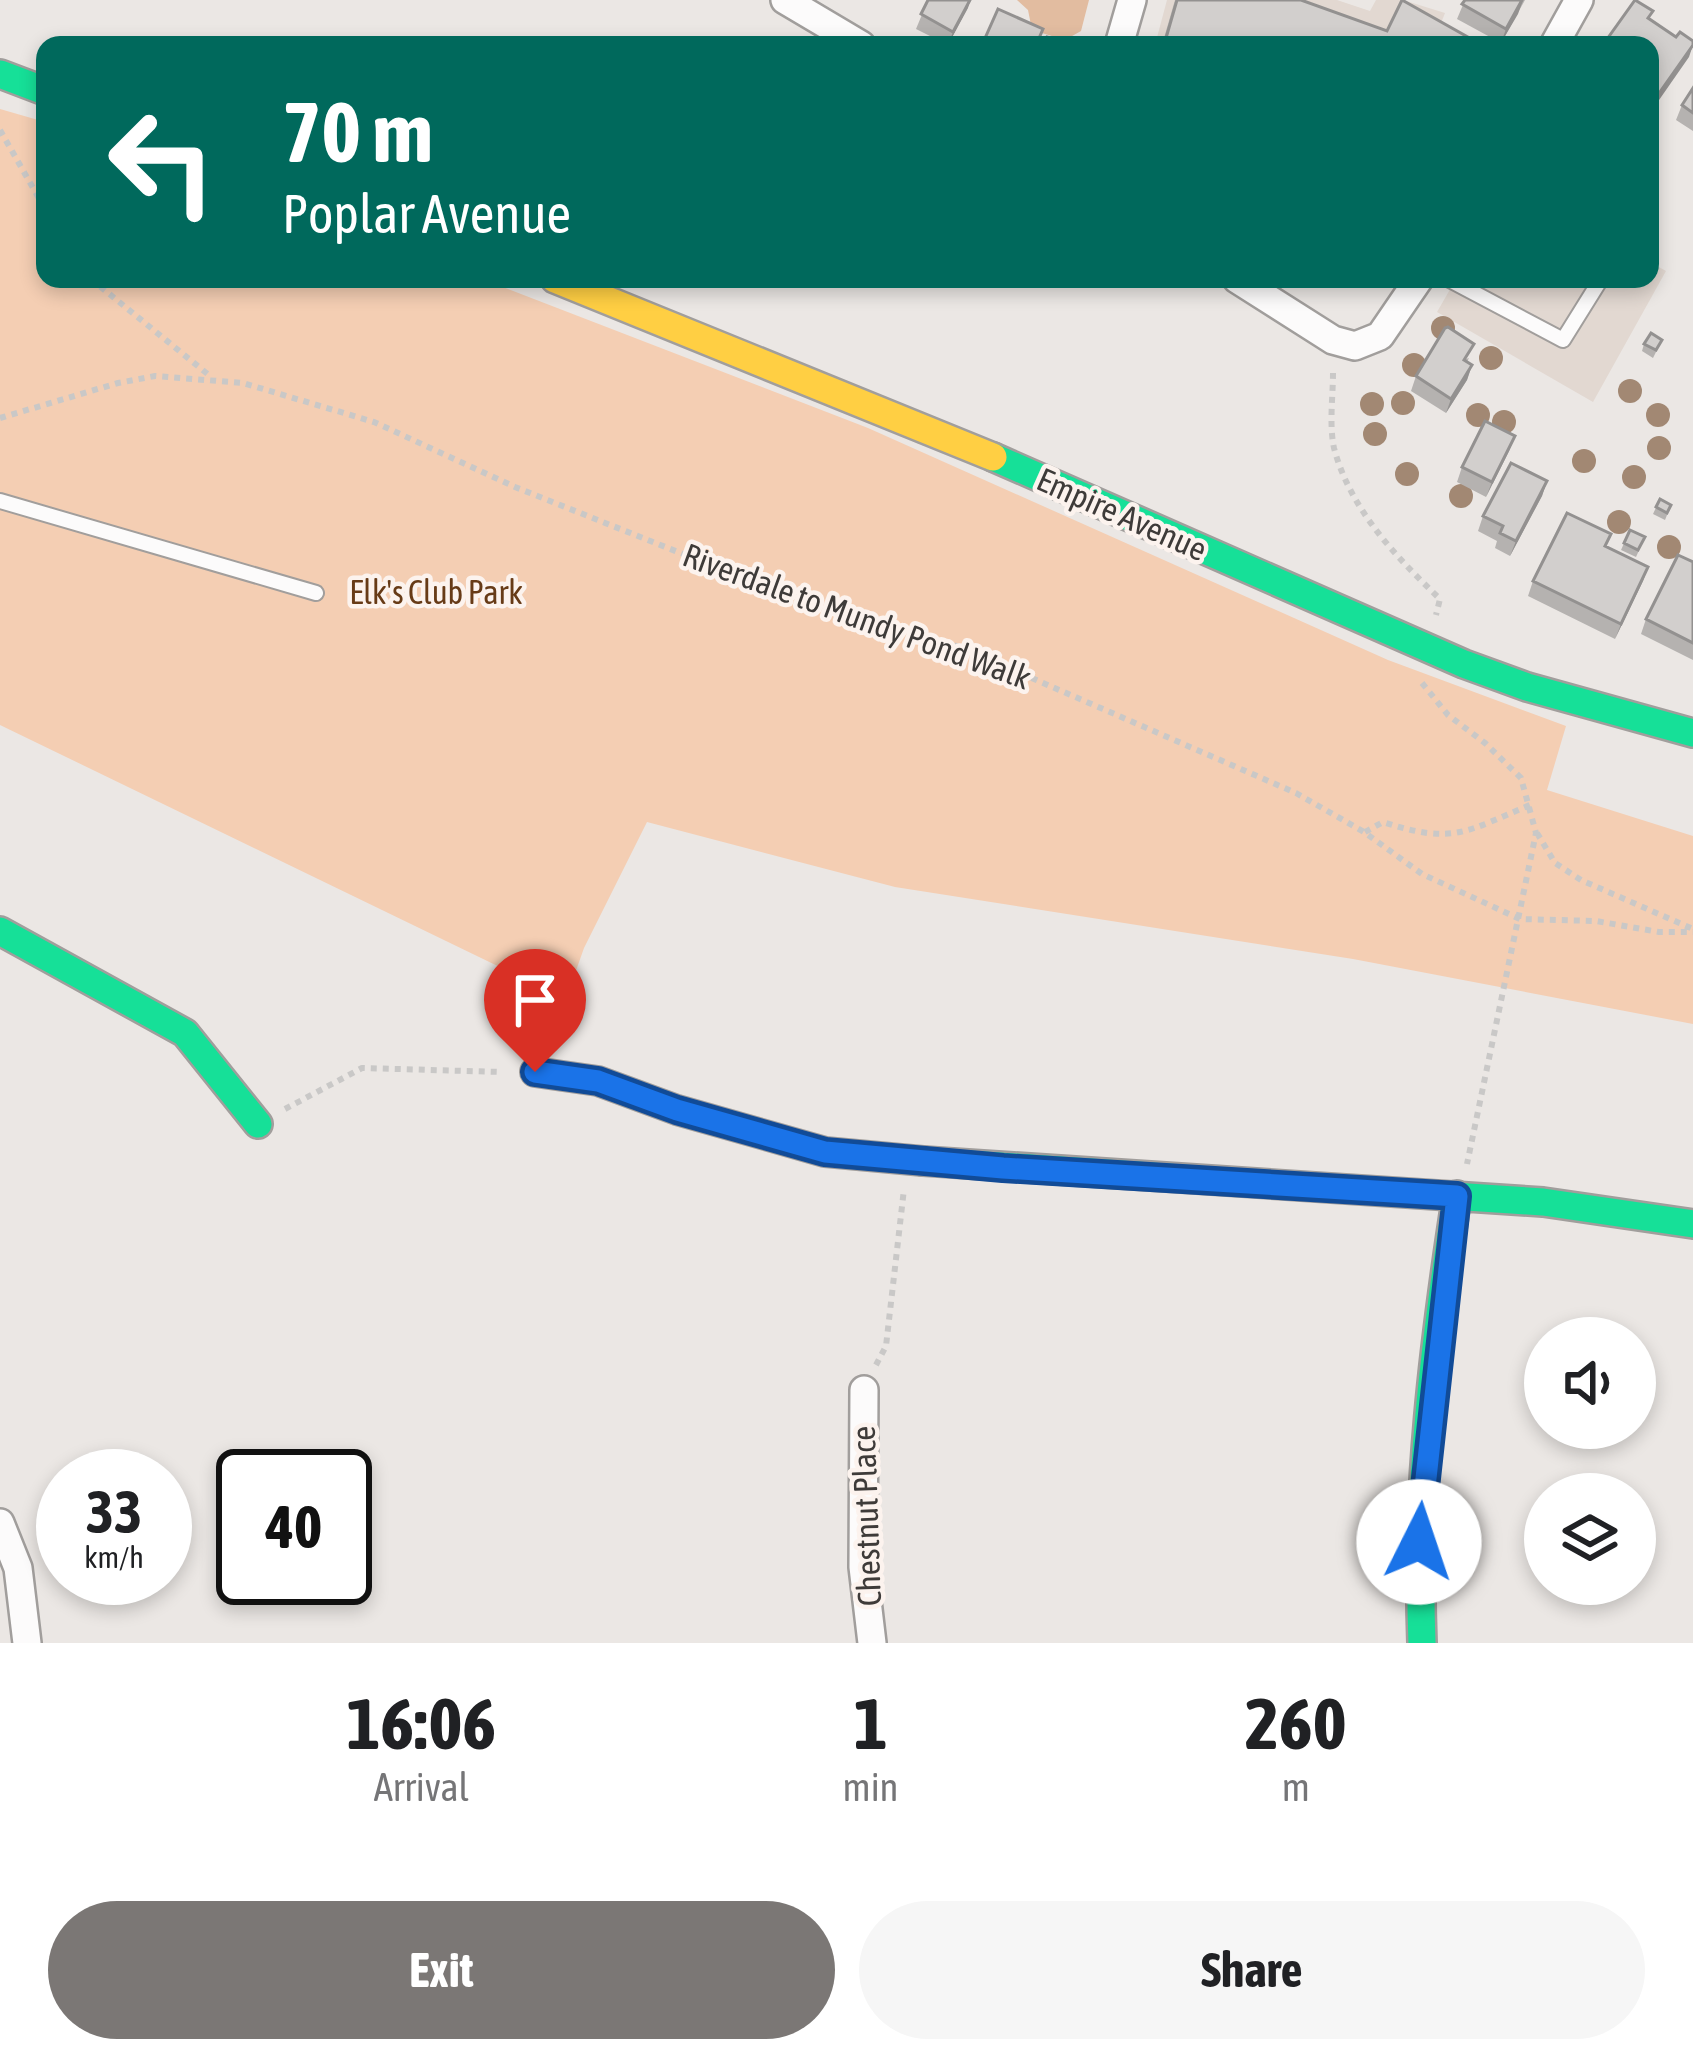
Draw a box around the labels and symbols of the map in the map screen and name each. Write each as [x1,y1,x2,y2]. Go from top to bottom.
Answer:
street label: Empire Avenue [1031,460,1213,568]
street label: Riverdale to Mundy Pond Walk [678,535,1036,697]
park label: Elk's Club Park [349,573,523,611]
pin [484,949,586,1072]
street label: Chestnut Place [844,1425,888,1607]
speed limit sign: 40 [216,1449,372,1605]
position arrow [1356,1479,1482,1605]

